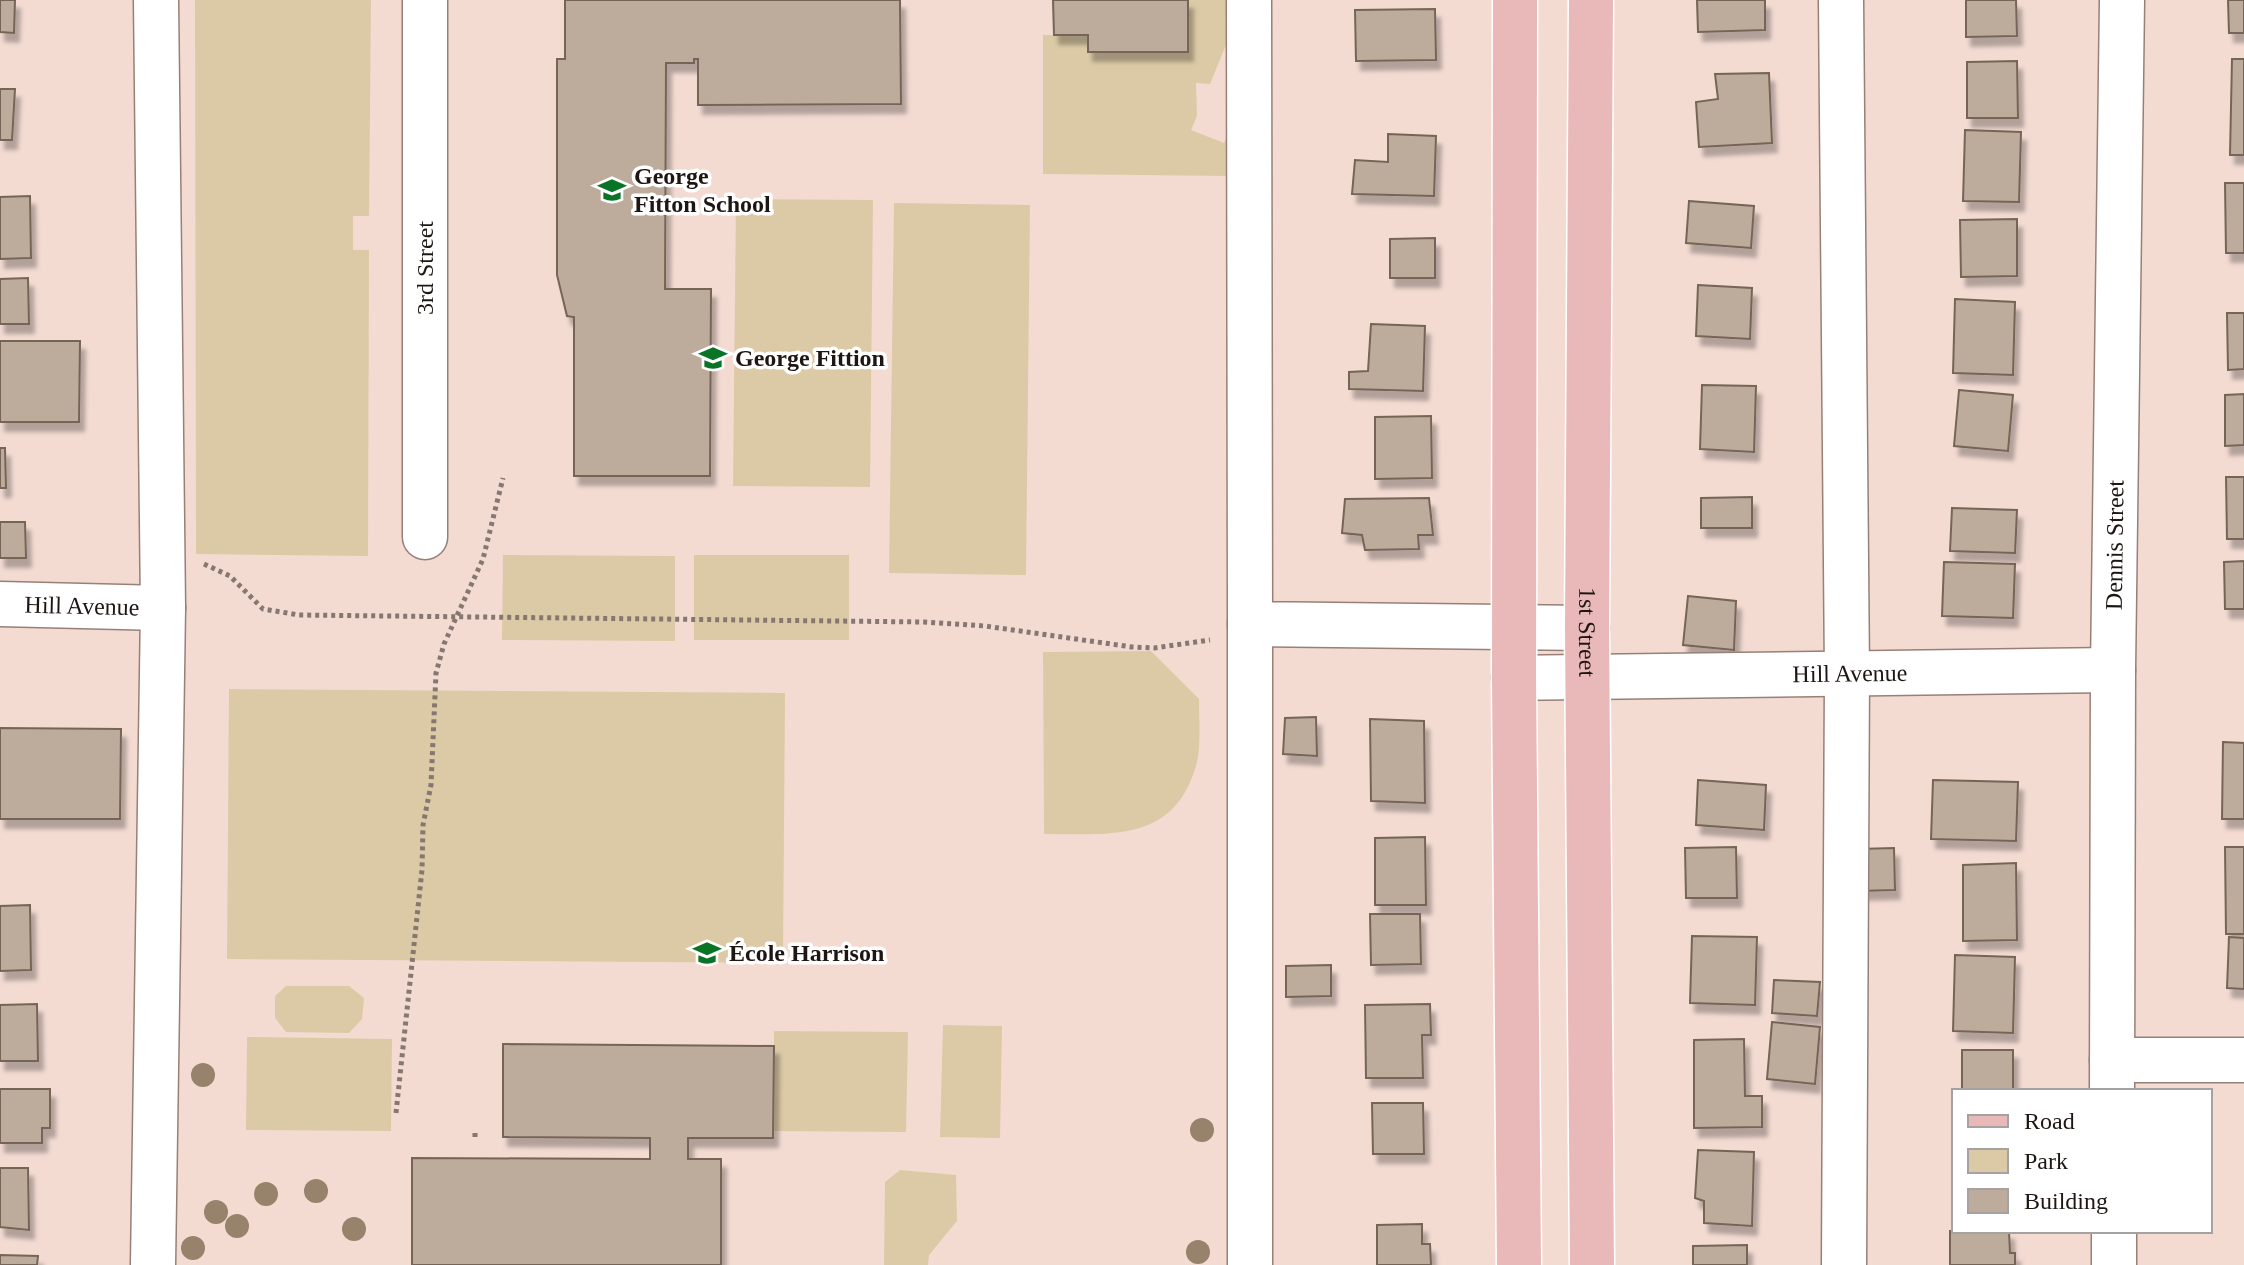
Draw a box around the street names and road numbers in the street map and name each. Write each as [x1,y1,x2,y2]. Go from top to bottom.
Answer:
street label: 3rd Street [412,221,438,315]
street label: Dennis Street [2101,479,2129,610]
street label: 1st Street [1574,587,1600,677]
street label: Hill Avenue [24,592,140,620]
street label: Hill Avenue [1792,660,1908,687]

